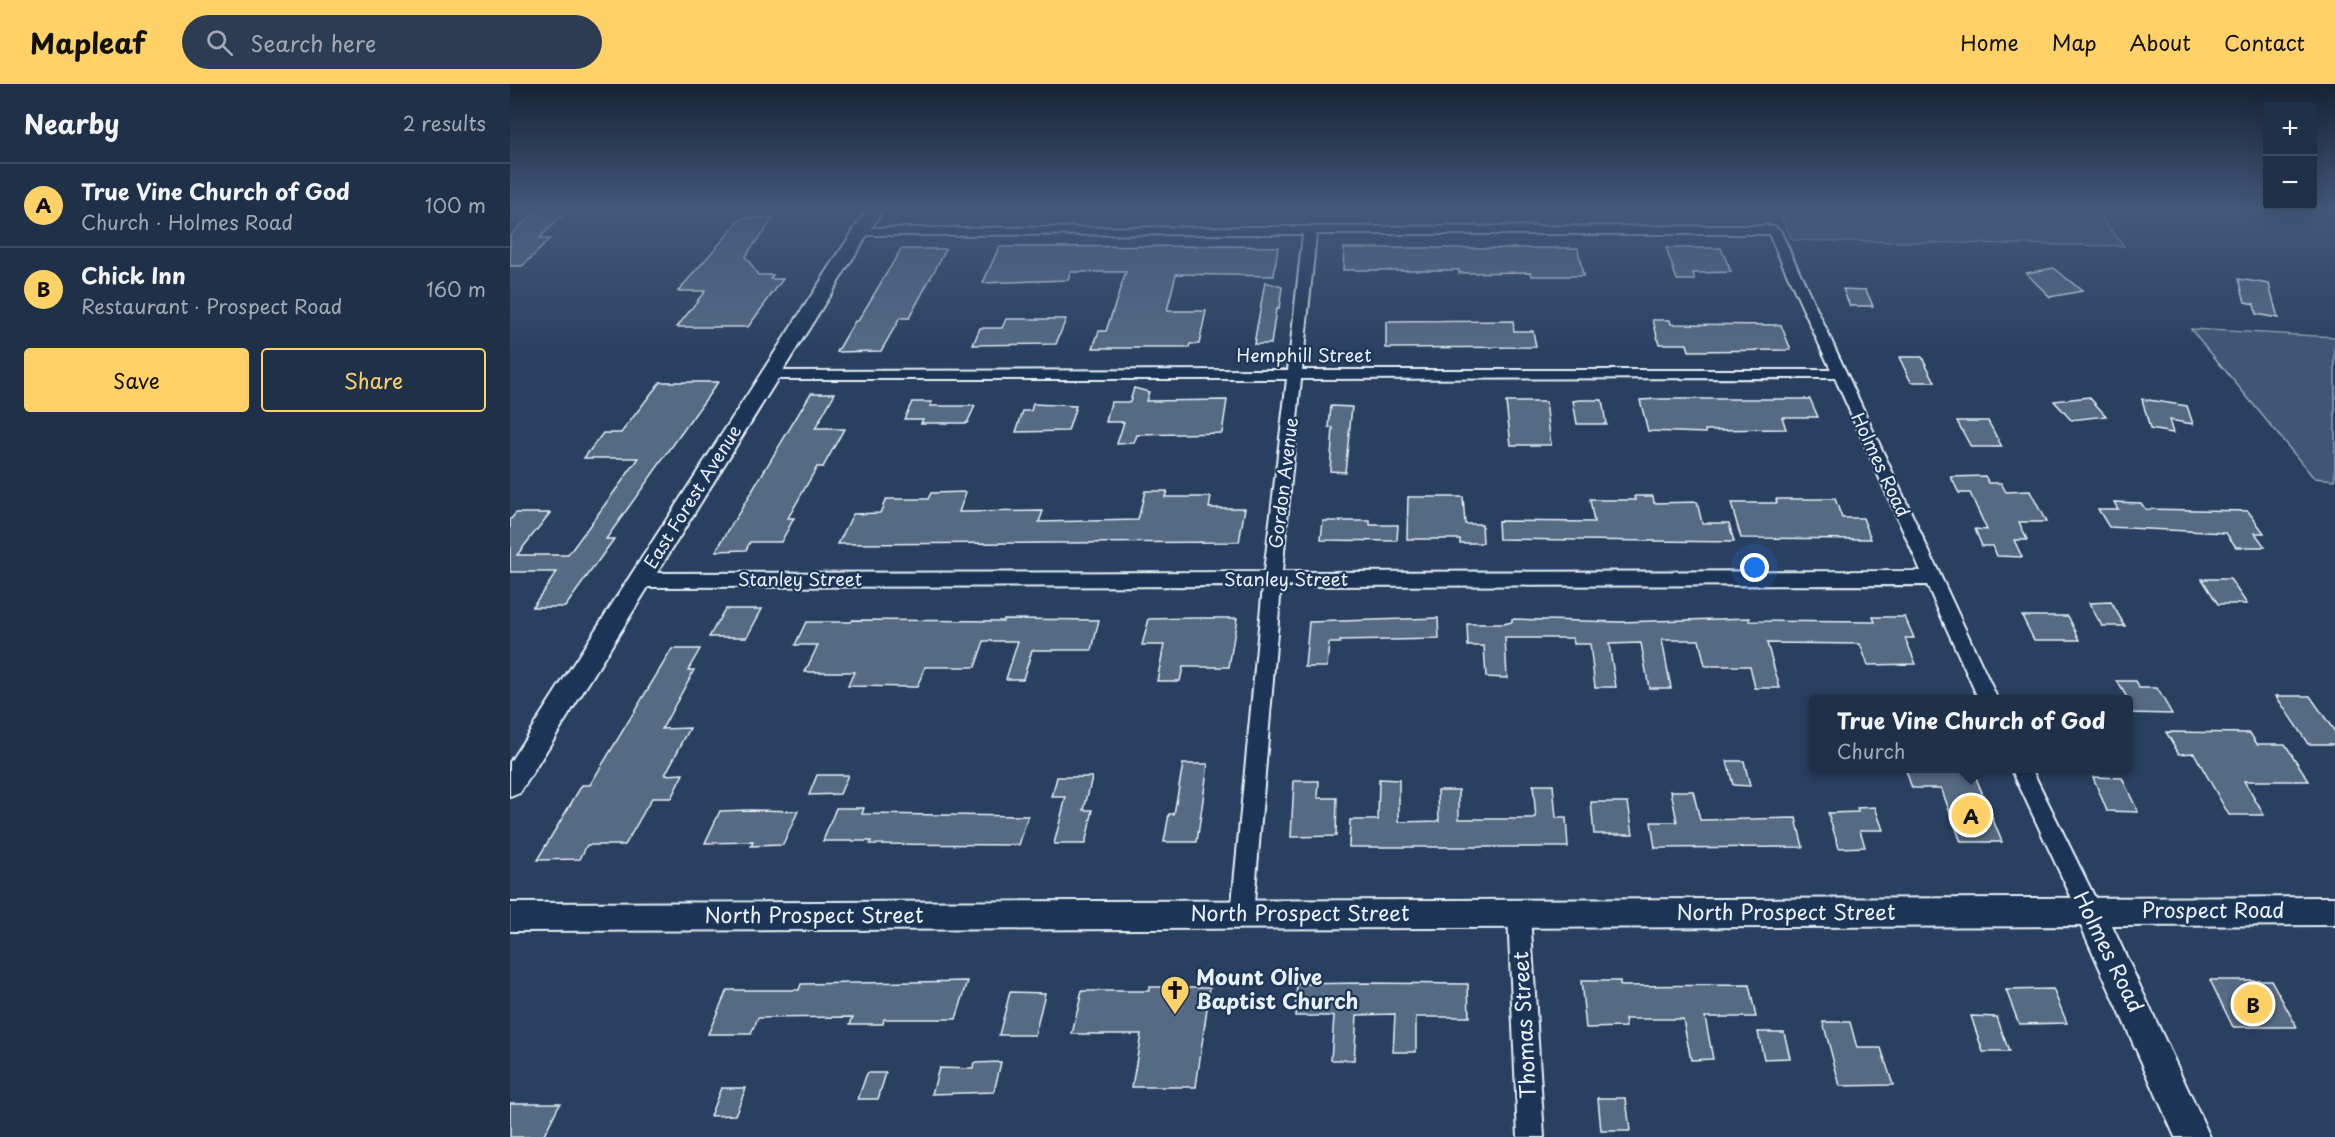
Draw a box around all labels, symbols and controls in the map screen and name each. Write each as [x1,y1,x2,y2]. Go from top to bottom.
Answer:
search box [182,15,602,69]
text: Mapleaf [30,21,146,64]
icon: search [203,26,236,59]
text: Search here [251,26,376,59]
text: Home [1960,26,2019,58]
text: Map [2052,26,2097,58]
text: About [2130,26,2191,58]
text: Contact [2224,26,2305,58]
map controls [2263,102,2317,210]
button: + [2263,102,2317,156]
text: Nearby [24,104,119,143]
text: 2 results [403,108,486,138]
button: − [2263,156,2317,210]
text: True Vine Church of God [81,174,350,207]
text: A [36,190,51,220]
text: 100 m [425,190,486,220]
text: Church · Holmes Road [81,207,293,237]
text: Chick Inn [81,258,186,291]
text: B [37,274,50,304]
text: 160 m [426,274,486,304]
text: Restaurant · Prospect Road [81,291,342,321]
street label: Hemphill Street [1237,341,1371,368]
button: Save [24,348,249,412]
button: Share [261,348,486,412]
street label: Holmes Road [1845,408,1917,521]
street label: Gordon Avenue [1261,416,1304,550]
street label: East Forest Avenue [636,419,747,573]
your location [1740,553,1769,582]
street label: Stanley Street [738,565,862,592]
street label: Stanley Street [1224,565,1348,592]
popup [1809,695,2133,773]
text: True Vine Church of God [1837,703,2105,736]
text: Church [1837,736,1905,766]
pin: A [1952,792,1990,838]
street label: Holmes Road [2067,885,2153,1017]
street label: Prospect Road [2141,893,2285,925]
street label: North Prospect Street [1676,895,1896,927]
street label: North Prospect Street [1190,896,1410,928]
street label: North Prospect Street [704,898,924,930]
street label: Thomas Street [1503,951,1543,1100]
place label: Mount Olive Baptist Church [1196,960,1359,1016]
church icon: Mount Olive Baptist Church [1159,974,1191,1016]
pin: B [2234,982,2272,1026]

